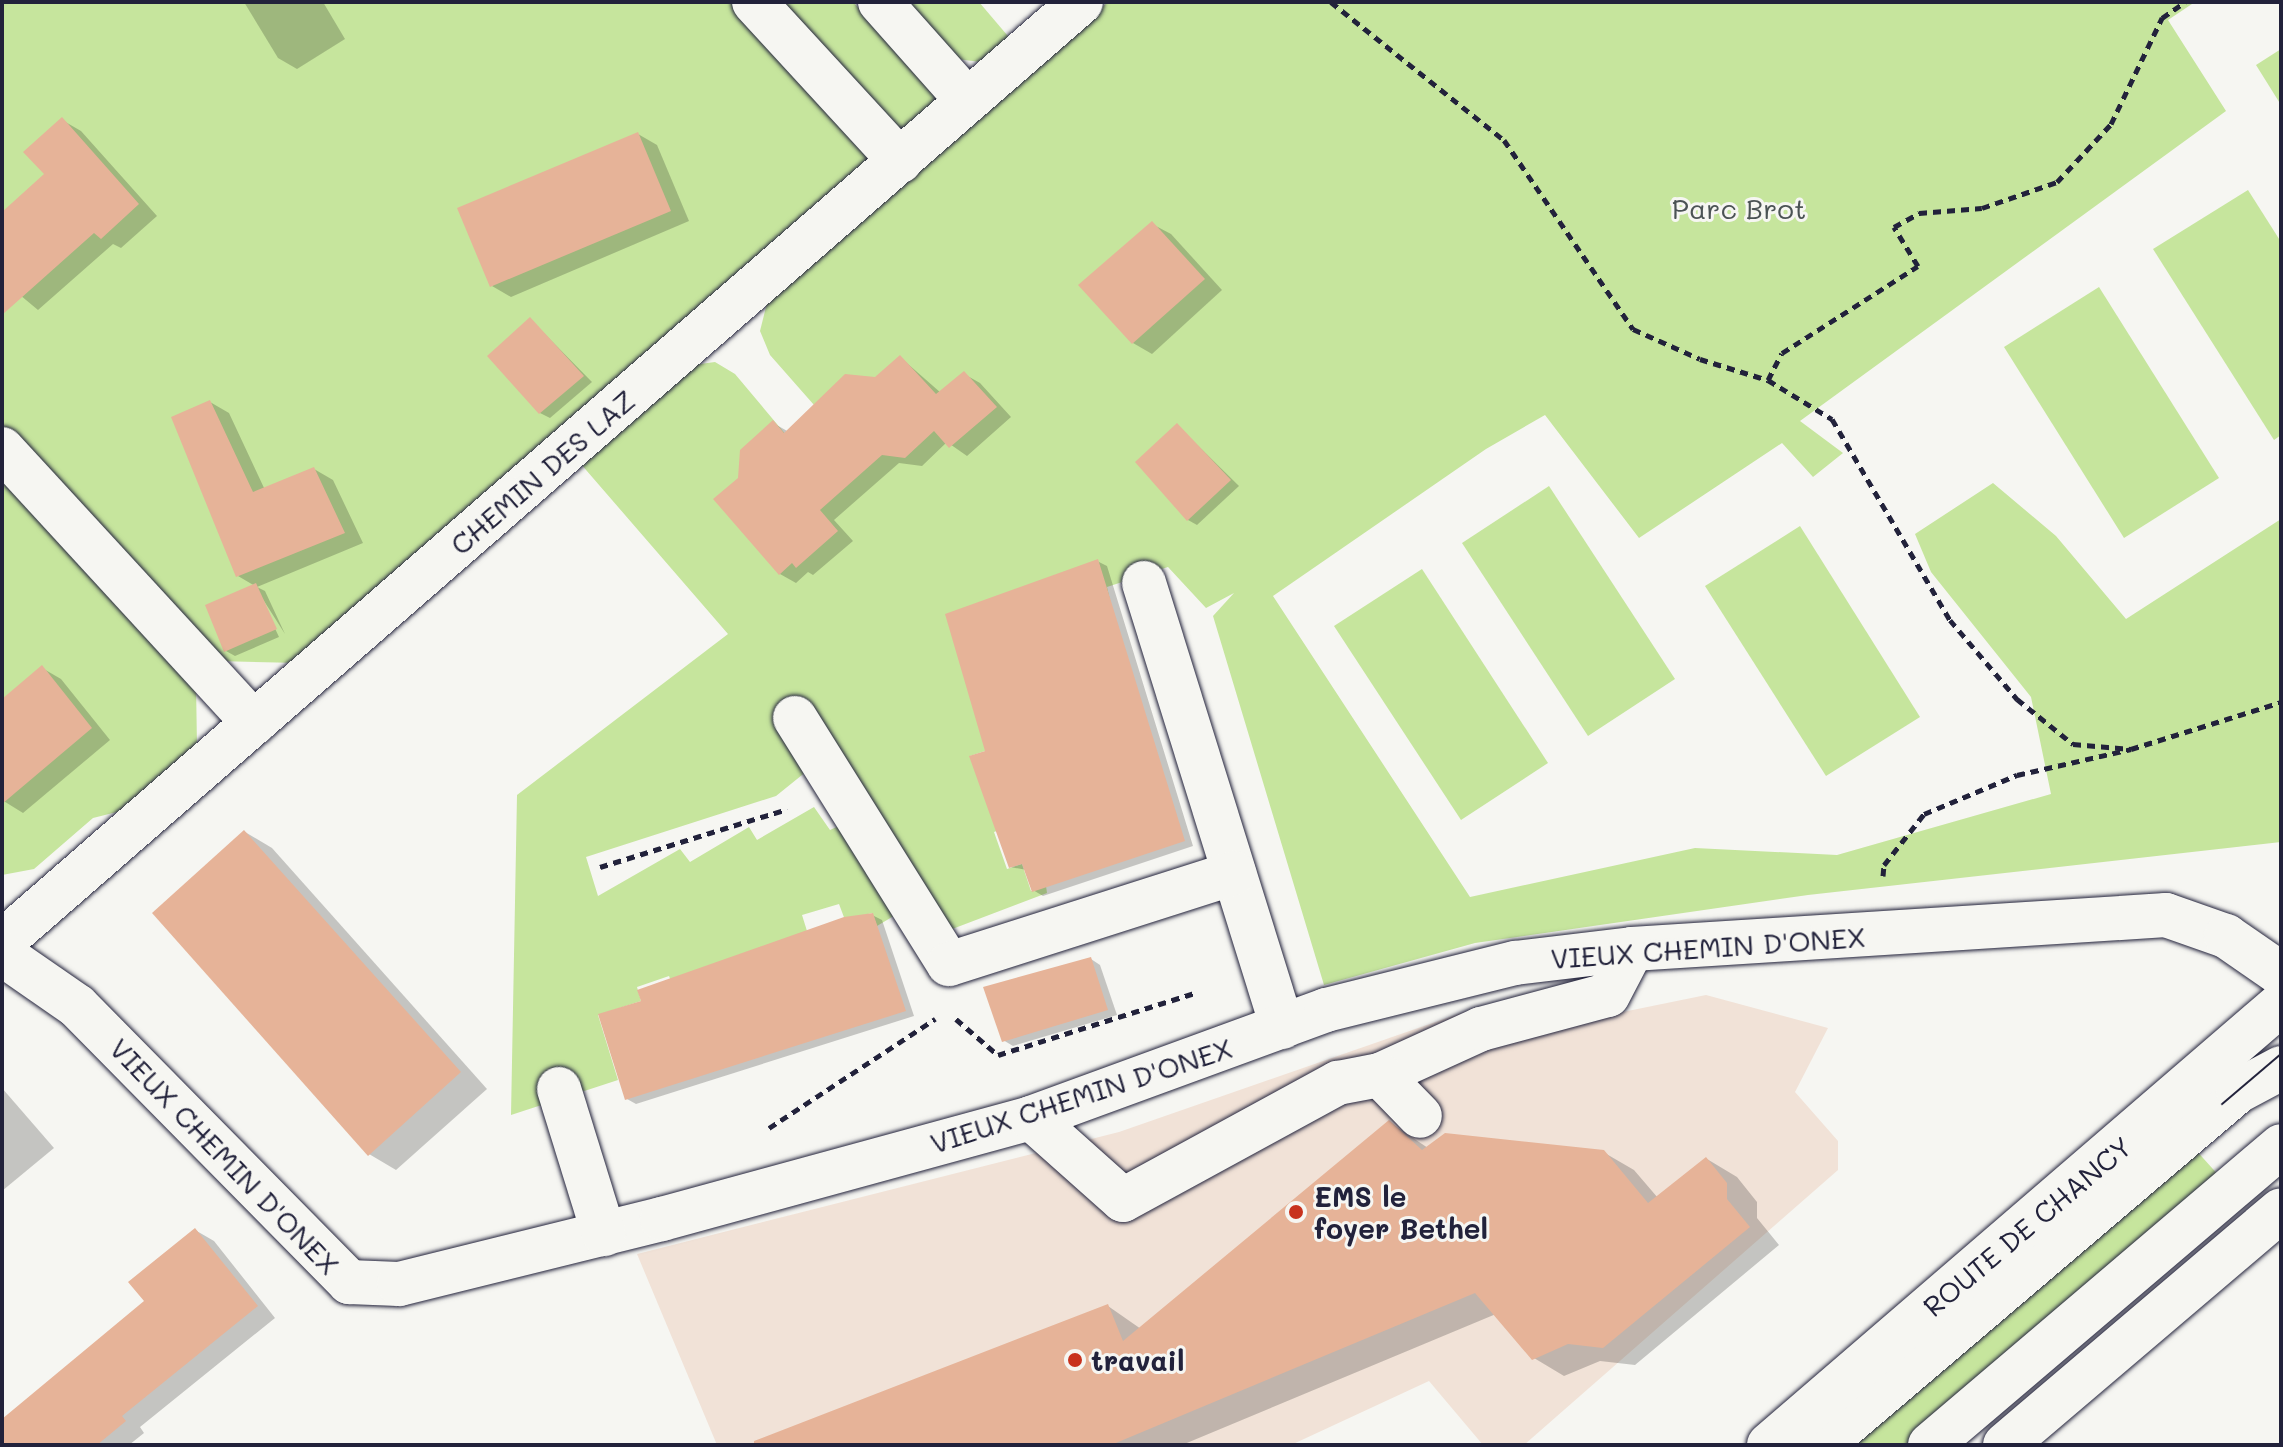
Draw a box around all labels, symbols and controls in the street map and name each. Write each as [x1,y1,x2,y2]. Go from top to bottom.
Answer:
park label: Parc Brot [1672,191,1806,225]
street label: CHEMIN DES LAZ [443,383,641,561]
street label: VIEUX CHEMIN D'ONEX [1549,919,1867,975]
street label: VIEUX CHEMIN D'ONEX [926,1030,1236,1160]
street label: VIEUX CHEMIN D'ONEX [103,1031,347,1281]
street label: ROUTE DE CHANCY [1916,1129,2138,1323]
place label: EMS le foyer Bethel [1314,1179,1488,1245]
marker: EMS le foyer Bethel [1285,1201,1307,1223]
place label: travail [1091,1343,1185,1377]
marker: travail [1066,1351,1084,1369]

